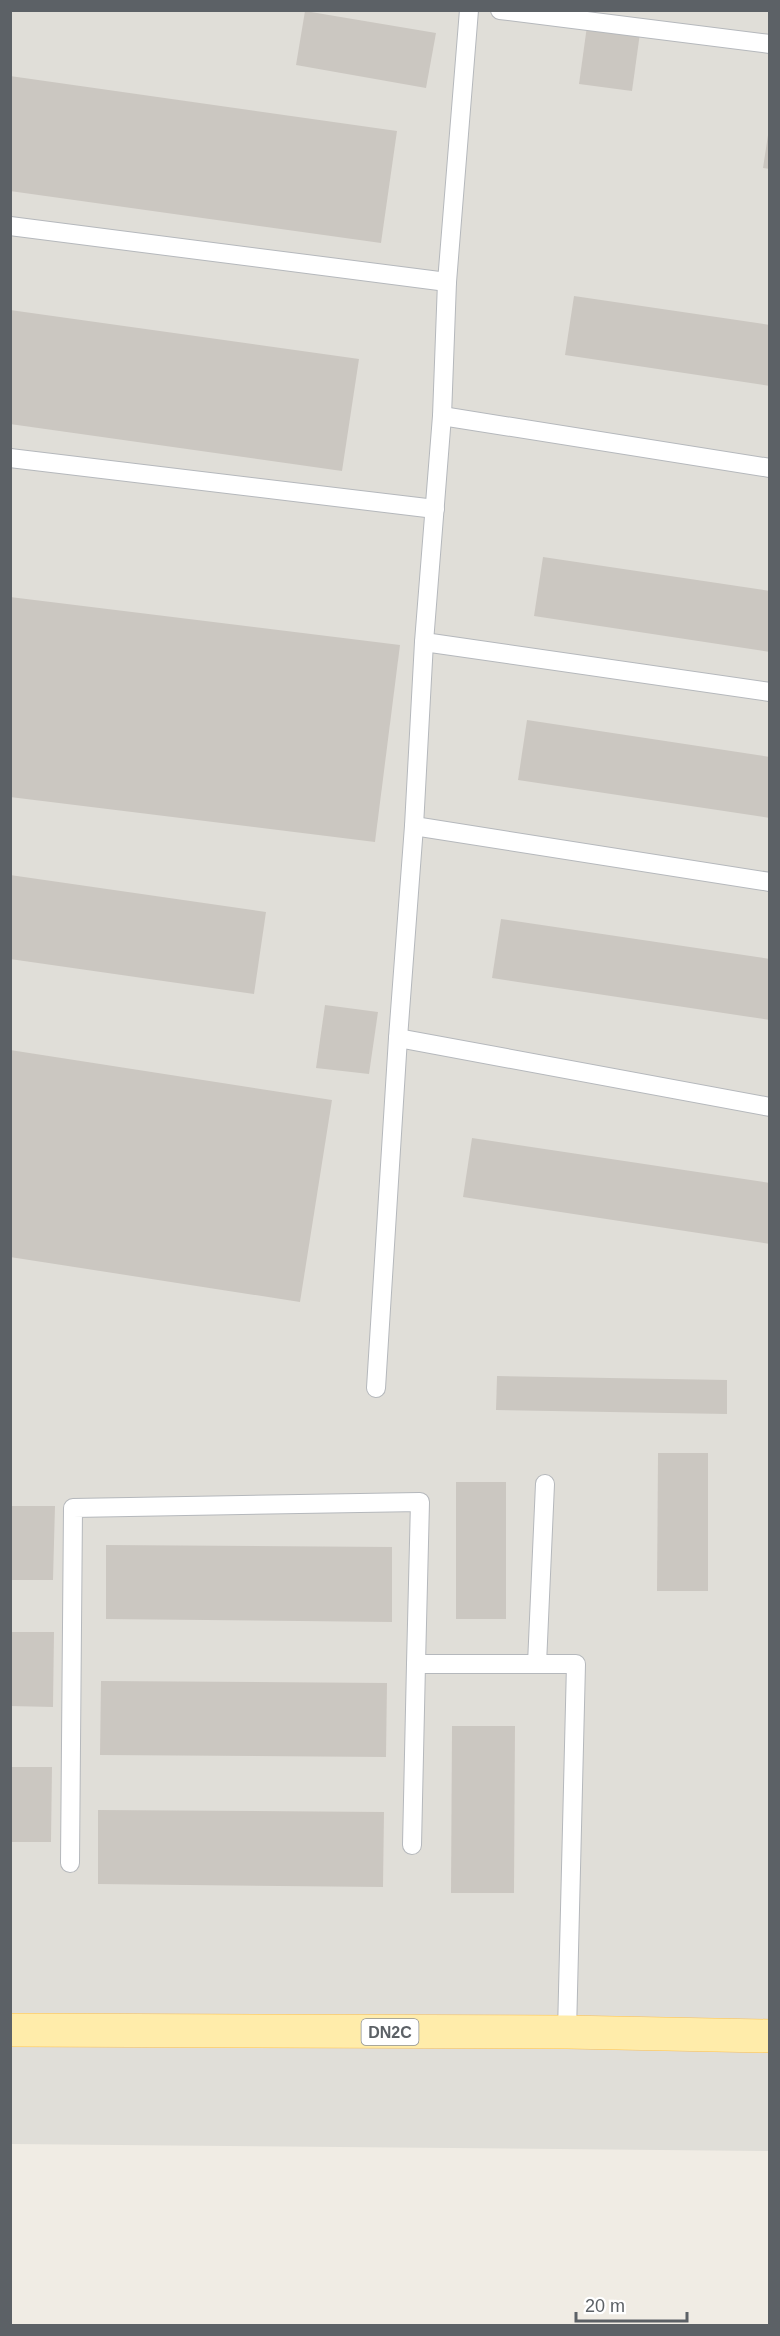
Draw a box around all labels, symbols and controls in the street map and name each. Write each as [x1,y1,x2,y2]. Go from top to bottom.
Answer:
road number: DN2C [362,2019,418,2045]
scale bar [576,2285,687,2323]
text: 20 m [585,2296,625,2316]

